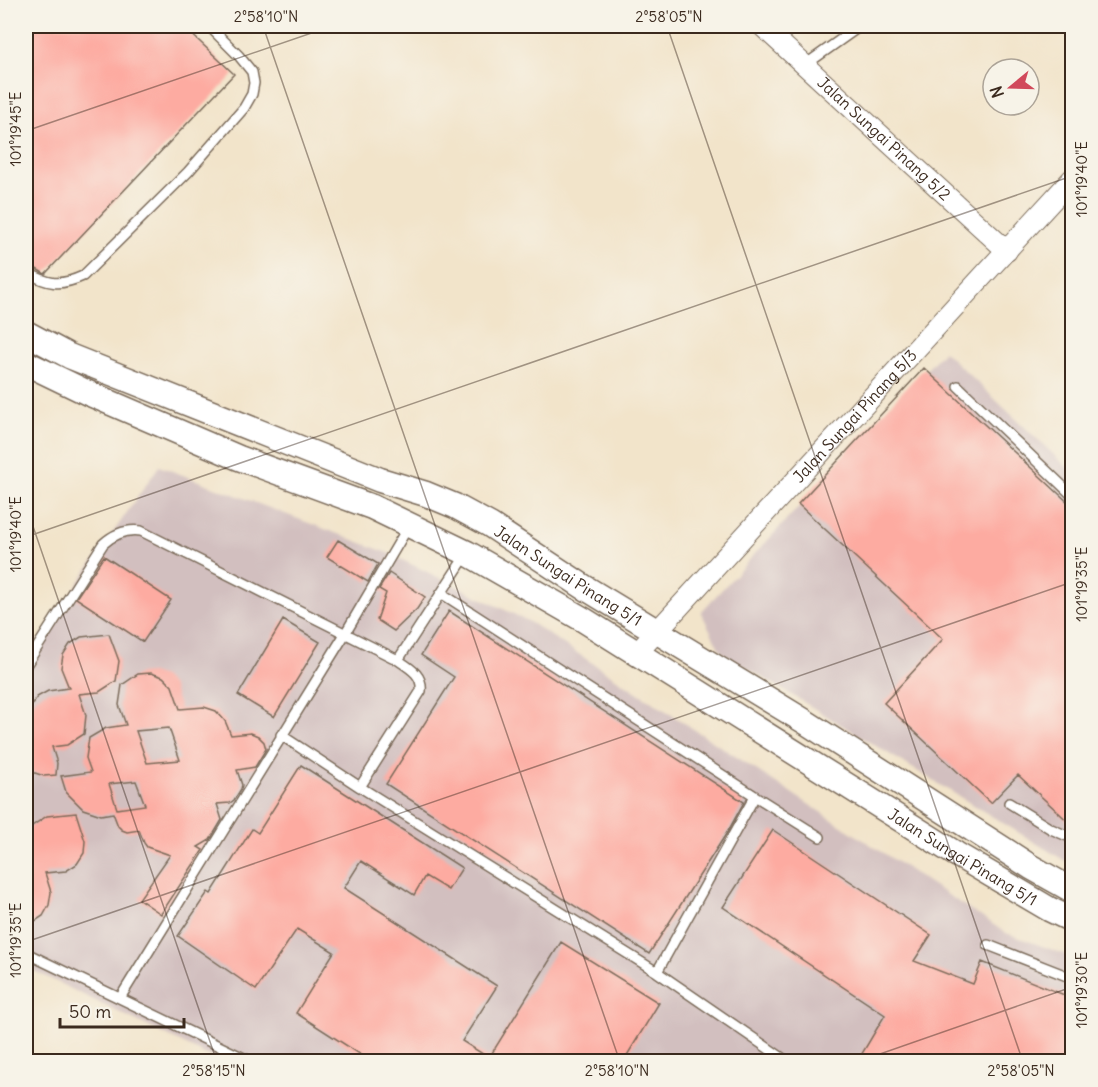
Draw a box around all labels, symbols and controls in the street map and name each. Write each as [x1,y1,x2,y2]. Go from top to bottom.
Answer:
text: 2°58'10"N [234,7,298,26]
text: 2°58'05"N [635,7,703,26]
north arrow [981,57,1041,117]
street label: Jalan Sungai Pinang 5/2 [814,72,955,204]
text: N [986,83,1008,100]
text: 101°19'45"E [6,91,25,167]
text: 101°19'40"E [1072,141,1091,217]
street label: Jalan Sungai Pinang 5/3 [789,345,921,487]
text: 101°19'40"E [6,496,25,572]
street label: Jalan Sungai Pinang 5/1 [491,521,646,630]
text: 101°19'35"E [1072,546,1091,622]
street label: Jalan Sungai Pinang 5/1 [884,804,1041,910]
text: 101°19'35"E [6,902,25,978]
text: 101°19'30"E [1072,952,1091,1028]
scale bar [60,991,184,1029]
text: 50 m [69,1000,111,1023]
text: 2°58'15"N [182,1061,246,1080]
text: 2°58'10"N [585,1061,649,1080]
text: 2°58'05"N [987,1061,1055,1080]

